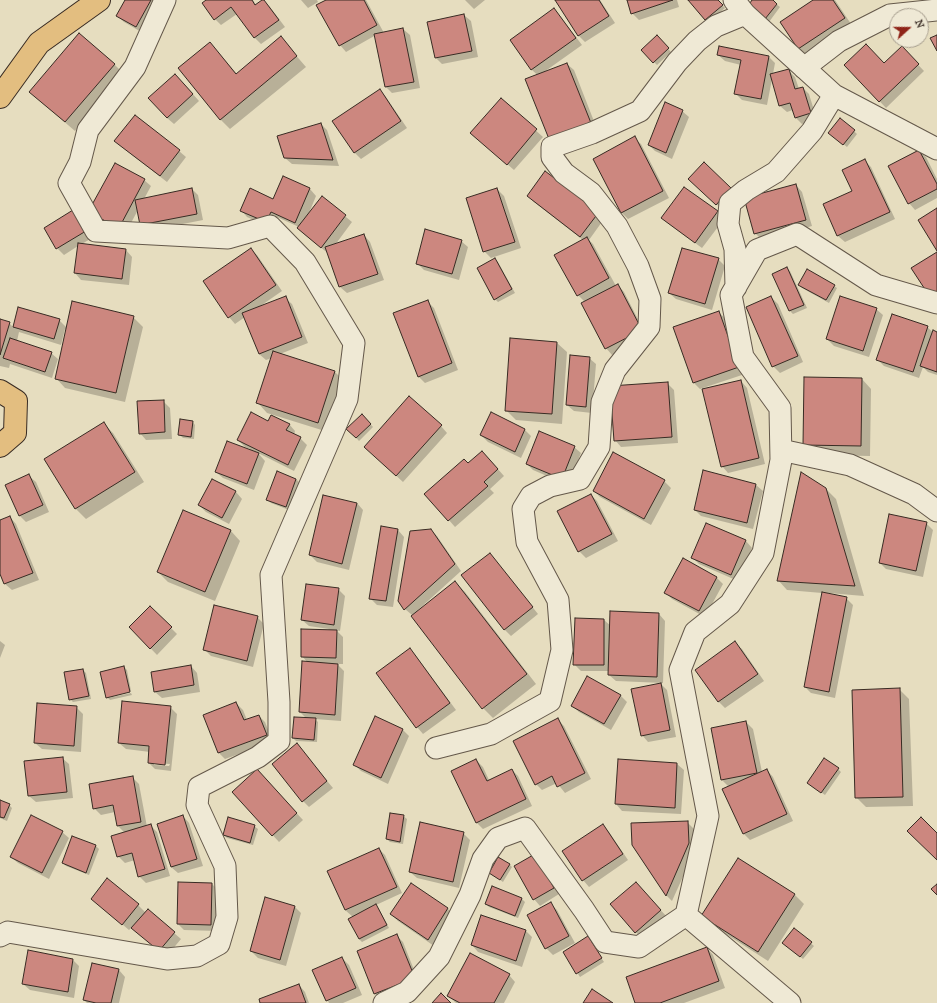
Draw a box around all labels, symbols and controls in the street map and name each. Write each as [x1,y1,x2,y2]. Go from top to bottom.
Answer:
north arrow [889,8,929,48]
text: N [912,18,927,30]

